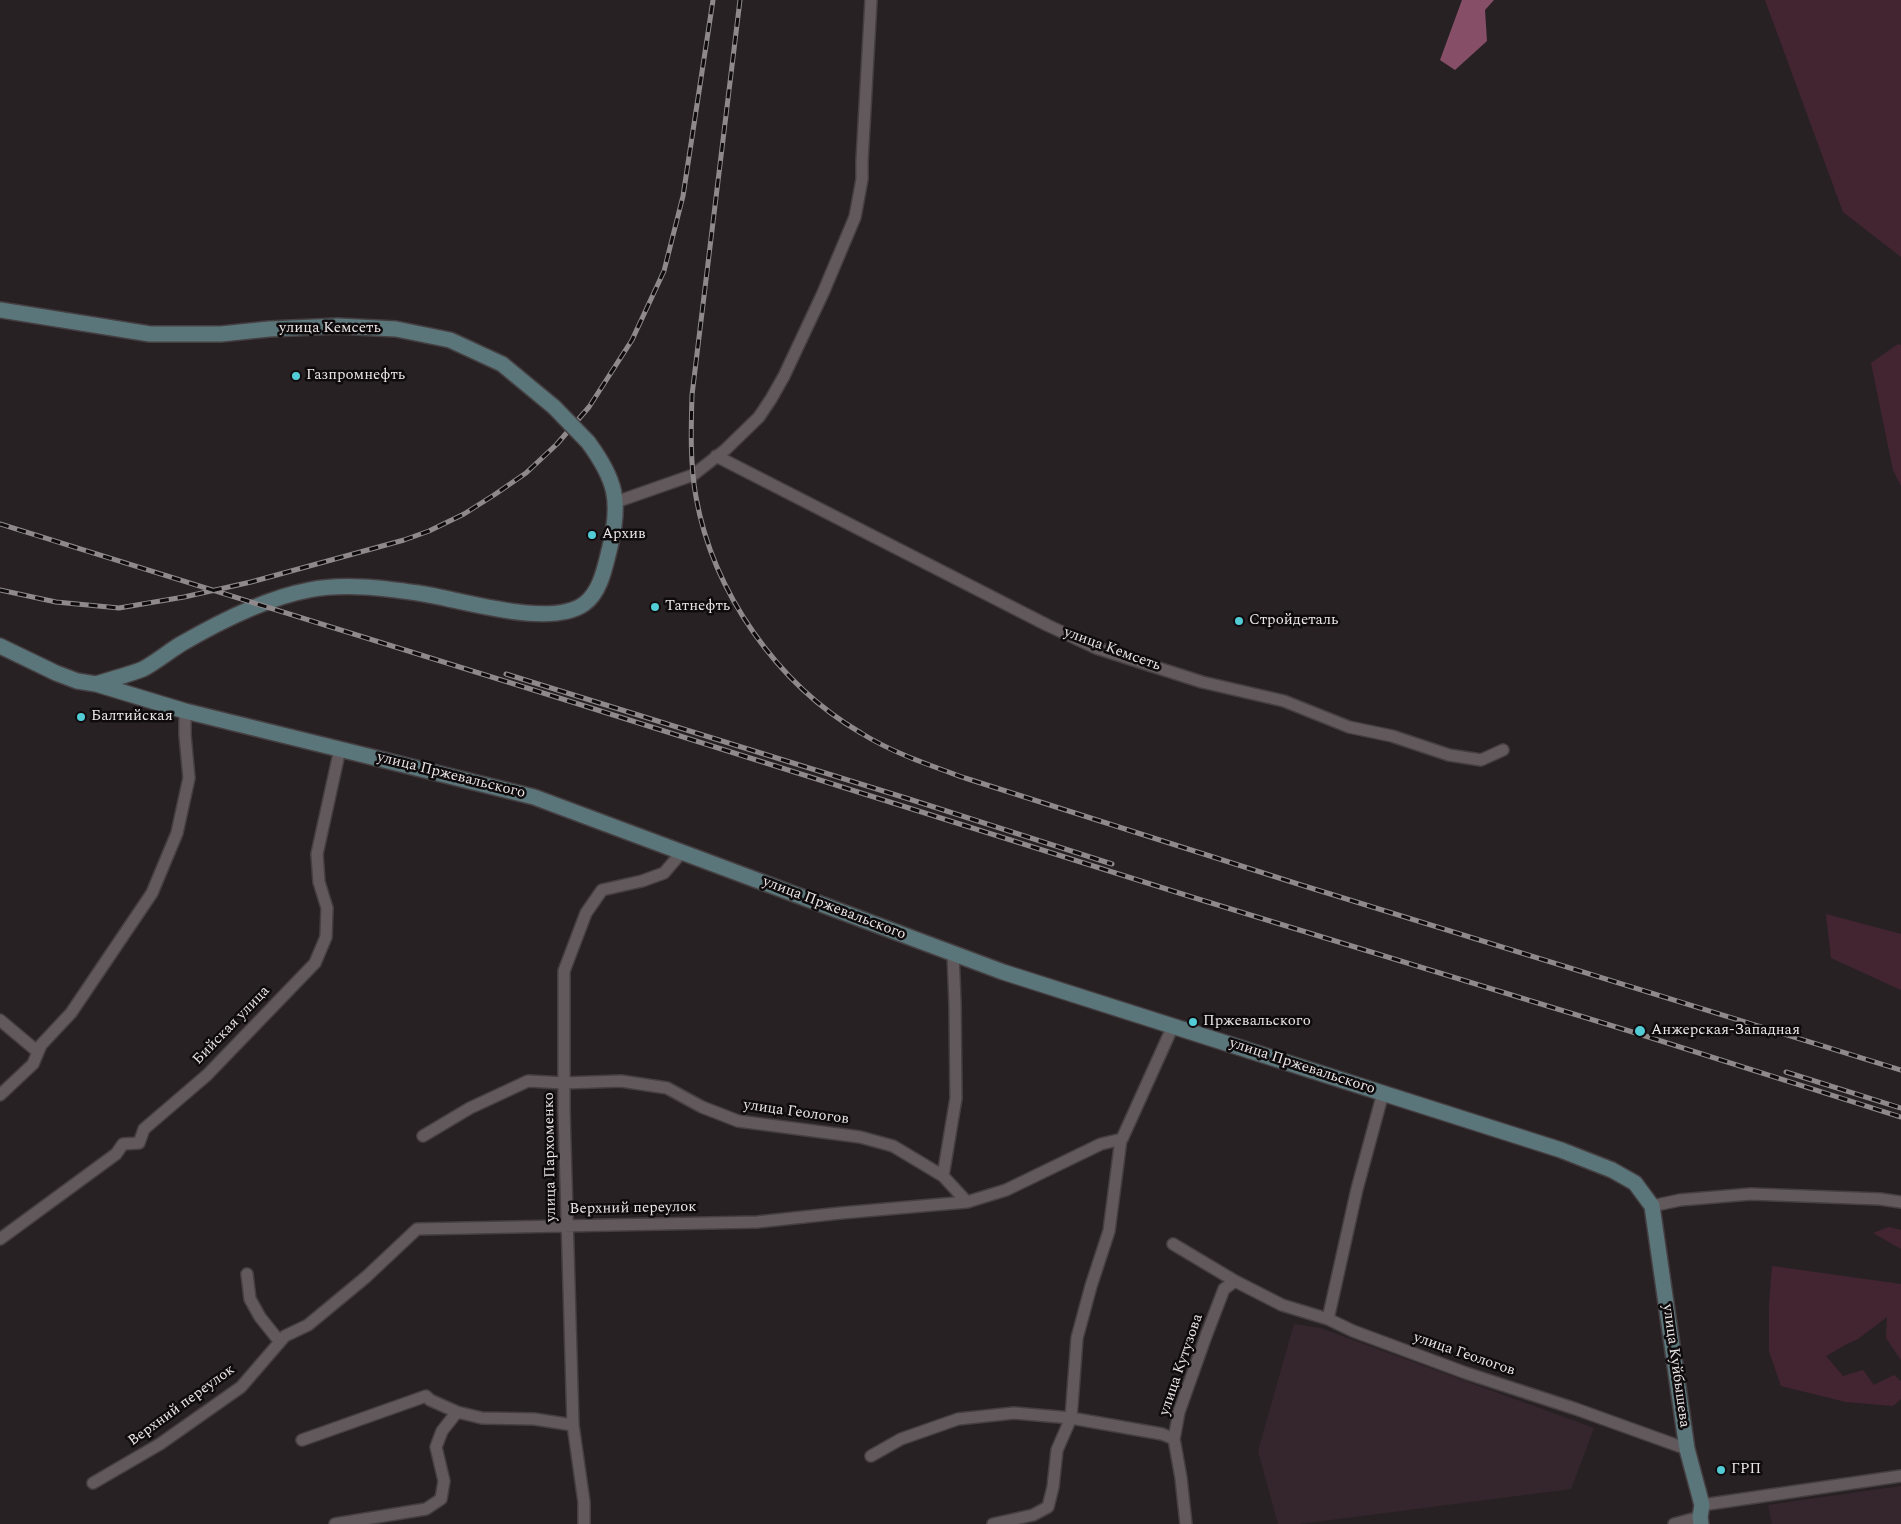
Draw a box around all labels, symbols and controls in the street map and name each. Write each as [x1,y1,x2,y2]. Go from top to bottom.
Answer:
street label: улица Кемсеть [279,320,381,338]
place label: Газпромнефть [306,367,405,385]
marker: Газпромнефть [290,370,302,382]
place label: Архив [602,526,645,544]
marker: Архив [586,529,598,541]
place label: Татнефть [665,598,730,616]
marker: Татнефть [649,601,661,613]
place label: Стройдеталь [1249,612,1338,630]
marker: Стройдеталь [1233,615,1245,627]
street label: улица Кемсеть [1061,624,1163,676]
place label: Балтийская [91,708,173,726]
marker: Балтийская [75,711,87,723]
street label: улица Пржевальского [375,749,527,803]
street label: улица Пржевальского [760,873,908,945]
street label: Бийская улица [190,983,274,1069]
place label: Пржевальского [1203,1013,1311,1031]
marker: Пржевальского [1187,1016,1199,1028]
place label: Анжерская-Западная [1651,1022,1800,1040]
marker: Анжерская-Западная [1633,1024,1647,1038]
street label: улица Пржевальского [1227,1035,1377,1099]
street label: улица Пархоменко [541,1092,561,1222]
street label: улица Геологов [742,1097,850,1129]
street label: Верхний переулок [569,1199,697,1219]
street label: улица Куйбышева [1657,1303,1693,1429]
street label: улица Кутузова [1156,1312,1208,1418]
street label: улица Геологов [1411,1329,1517,1381]
street label: Верхний переулок [125,1361,239,1451]
place label: ГРП [1731,1461,1761,1479]
marker: ГРП [1715,1464,1727,1476]

